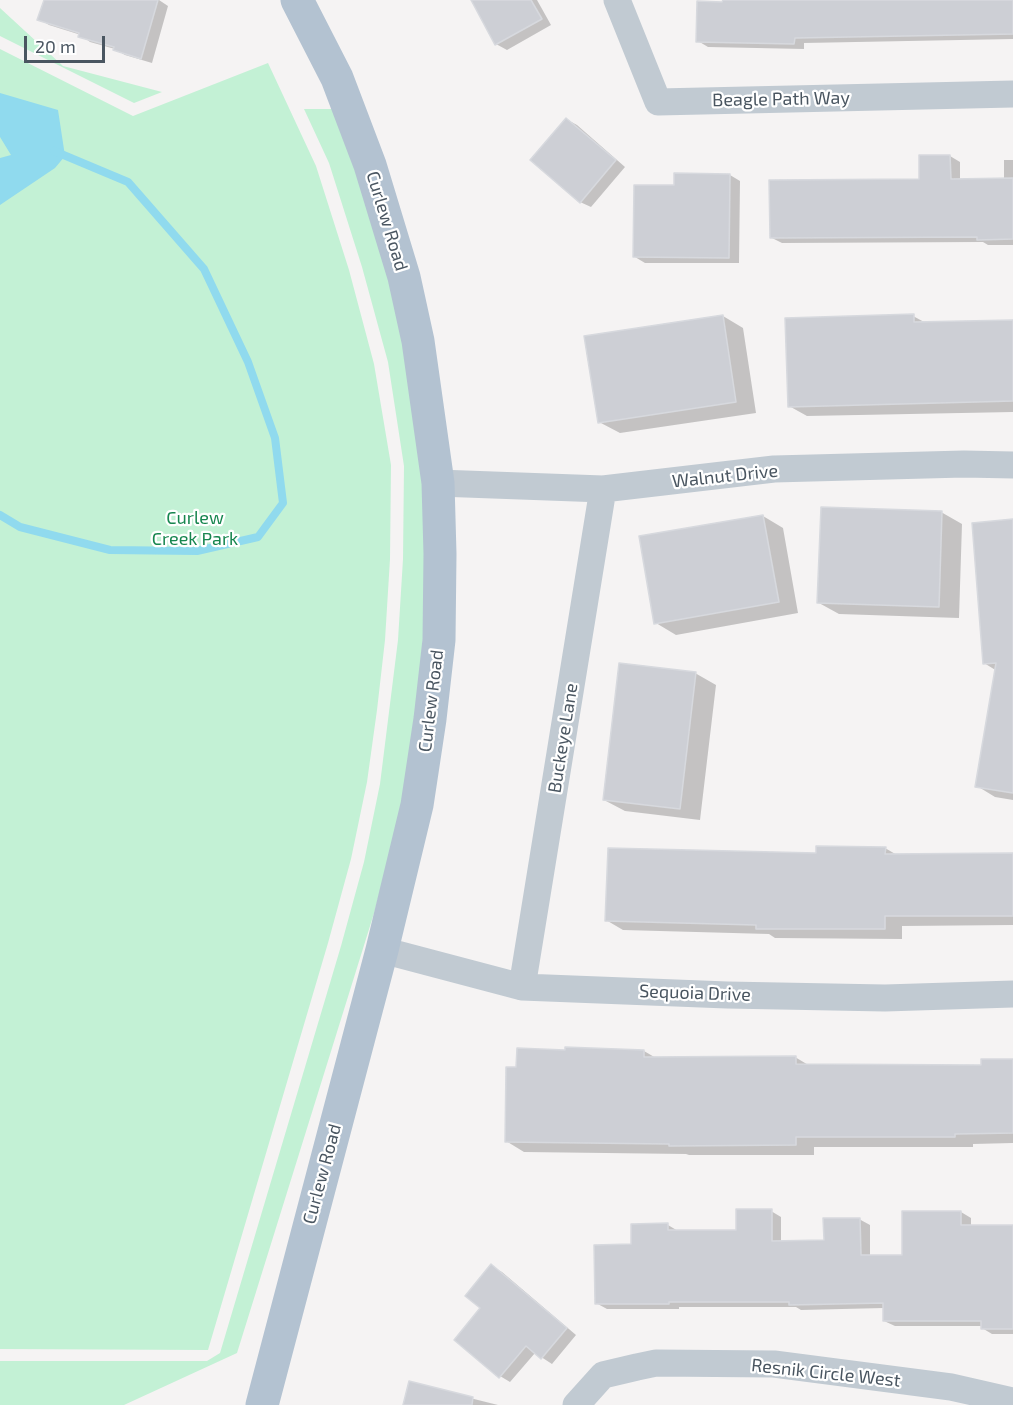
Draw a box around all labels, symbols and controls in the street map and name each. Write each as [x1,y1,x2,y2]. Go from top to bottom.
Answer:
scale bar [27,24,108,62]
text: 20 m [35,35,76,57]
street label: Beagle Path Way [712,87,850,111]
street label: Curlew Road [362,169,412,273]
street label: Walnut Drive [671,460,779,492]
park label: Curlew Creek Park [152,507,238,550]
street label: Curlew Road [414,649,448,753]
street label: Buckeye Lane [544,681,582,795]
street label: Sequoia Drive [639,980,751,1006]
street label: Curlew Road [298,1121,346,1227]
street label: Resnik Circle West [750,1354,902,1392]

